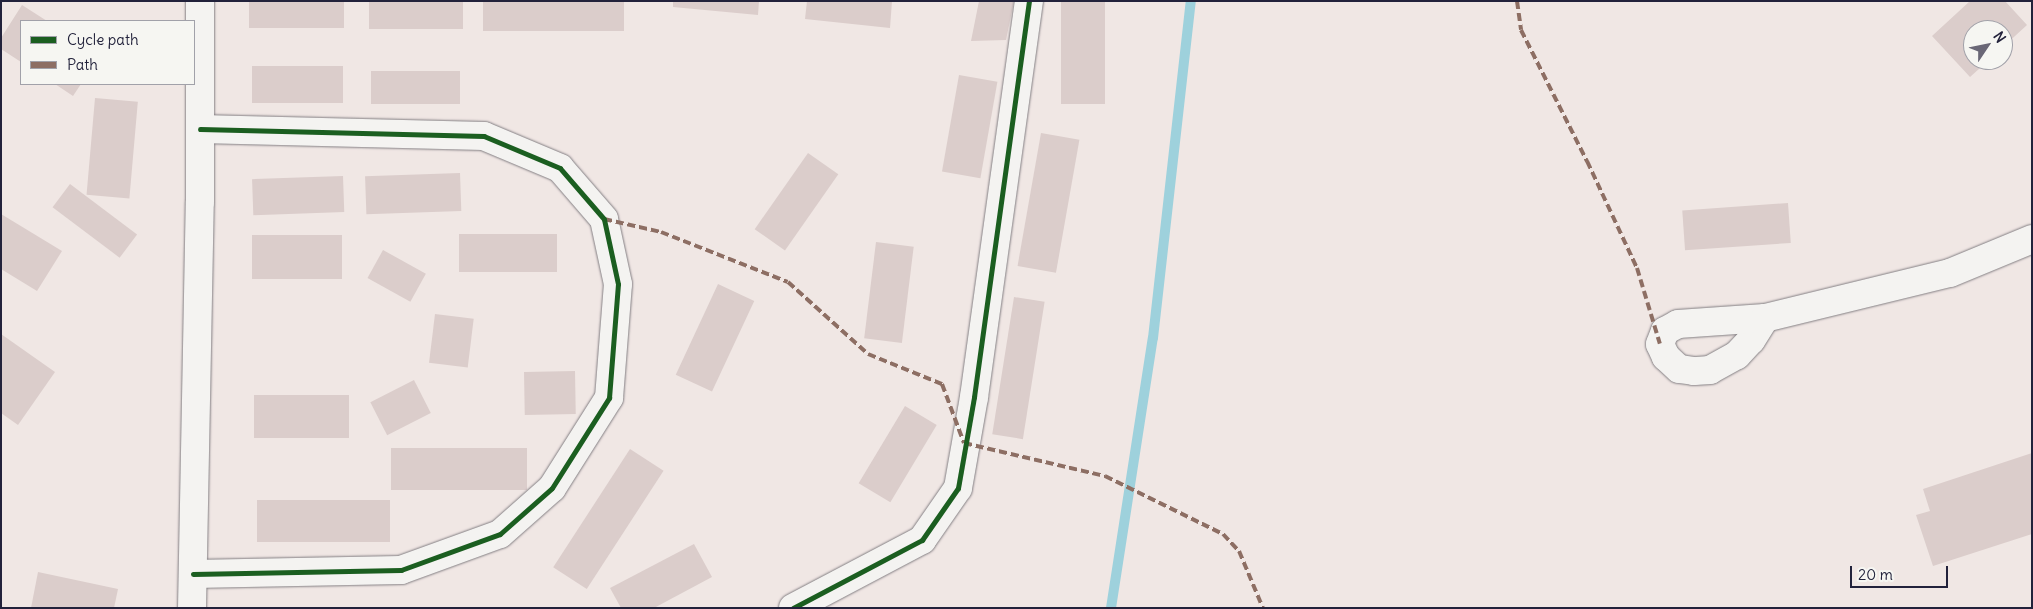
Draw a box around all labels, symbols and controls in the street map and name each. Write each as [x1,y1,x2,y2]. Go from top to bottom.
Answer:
legend [20,20,195,85]
north arrow [1963,20,2013,70]
text: N [1989,28,2010,46]
text: Cycle path [67,30,139,49]
text: Path [67,55,98,74]
scale bar [1853,556,1950,588]
text: 20 m [1858,565,1893,584]

